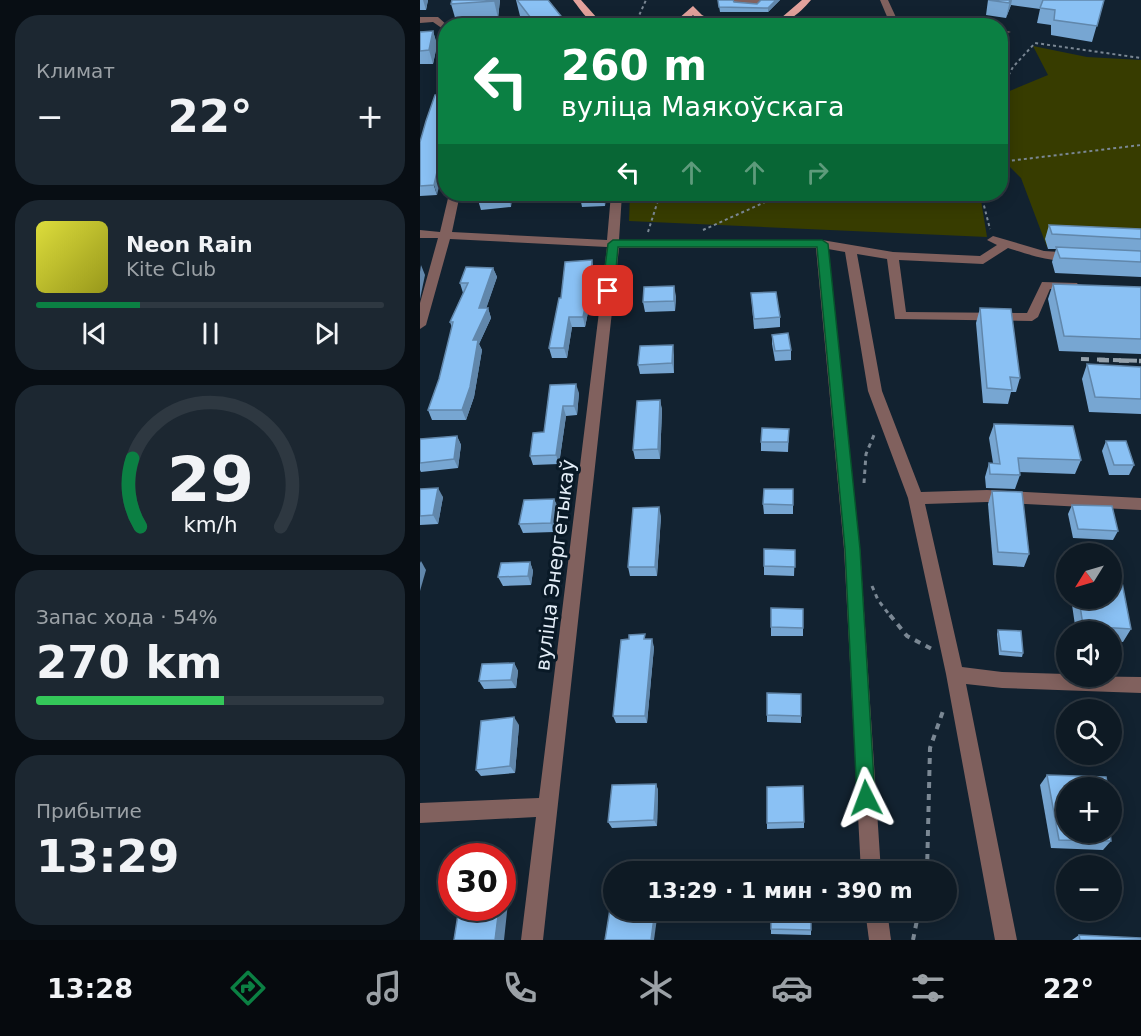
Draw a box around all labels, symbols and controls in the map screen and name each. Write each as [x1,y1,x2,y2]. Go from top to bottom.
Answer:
text: 260 m [561,41,707,90]
icon: left [462,42,540,120]
text: Климат [36,59,115,83]
text: 22° [167,90,253,143]
text: вуліца Маякоўскага [561,91,844,122]
text: − [36,97,64,136]
text: + [356,97,384,136]
icon: left [612,156,645,189]
icon: ahead [675,156,708,189]
icon: ahead [738,156,771,189]
icon: right [801,156,834,189]
text: Neon Rain [126,232,253,257]
text: Kite Club [126,257,216,281]
pin [582,265,633,316]
icon: arrive [591,274,624,307]
icon: previous [78,317,111,350]
icon: pause [194,317,227,350]
icon: next [310,317,343,350]
text: 29 [167,443,253,516]
street label: вуліца Энергетыкаў [530,458,580,672]
text: km/h [183,512,237,537]
north arrow [1056,543,1122,609]
map controls [1056,543,1122,921]
text: Запас хода · 54% [36,605,217,629]
button: sound [1056,621,1122,687]
text: 270 km [36,636,222,689]
button: search [1056,699,1122,765]
position arrow [834,766,898,830]
button: + [1056,777,1122,843]
text: Прибытие [36,799,142,823]
text: 13:29 [36,830,179,883]
speed limit sign: 30 [438,843,516,921]
button: − [1056,855,1122,921]
text: 13:29 · 1 мин · 390 m [647,878,913,903]
icon: directions [227,967,269,1009]
icon: music [363,967,405,1009]
icon: phone [499,967,541,1009]
icon: climate [635,967,677,1009]
icon: car [771,967,813,1009]
icon: filters [907,967,949,1009]
text: 13:28 [47,973,133,1004]
text: 22° [1043,973,1094,1004]

